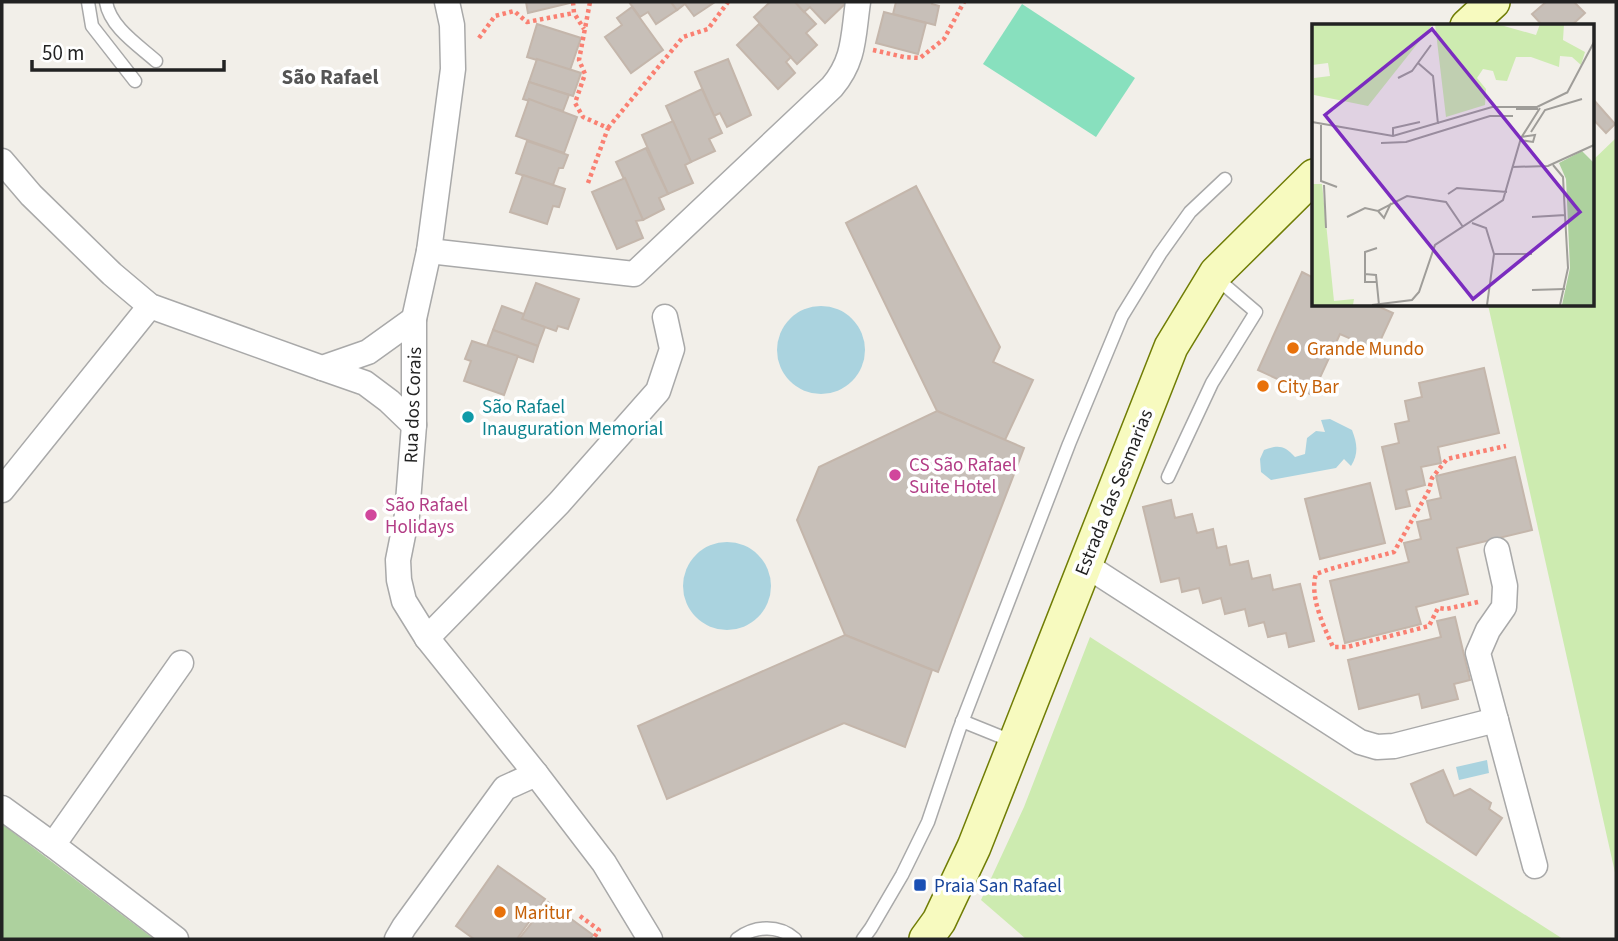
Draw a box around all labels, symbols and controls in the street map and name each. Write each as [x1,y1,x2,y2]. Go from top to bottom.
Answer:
inset map [1312,24,1594,306]
scale bar [32,28,224,72]
text: 50 m [42,38,84,68]
district label: São Rafael [281,62,379,92]
place label: Grande Mundo [1307,336,1424,363]
marker: Grande Mundo [1285,340,1301,356]
street label: Rua dos Corais [398,346,429,464]
place label: City Bar [1277,374,1339,401]
marker: City Bar [1255,378,1271,394]
place label: São Rafael Inauguration Memorial [482,394,663,443]
street label: Estrada das Sesmarias [1069,405,1160,580]
marker: São Rafael Inauguration Memorial [460,409,476,425]
place label: CS São Rafael Suite Hotel [909,452,1017,501]
marker: CS São Rafael Suite Hotel [887,467,903,483]
place label: São Rafael Holidays [385,492,468,541]
marker: São Rafael Holidays [363,507,379,523]
place label: Praia San Rafael [934,873,1062,900]
marker: Praia San Rafael [912,877,928,893]
place label: Maritur [514,900,572,927]
marker: Maritur [492,904,508,920]

